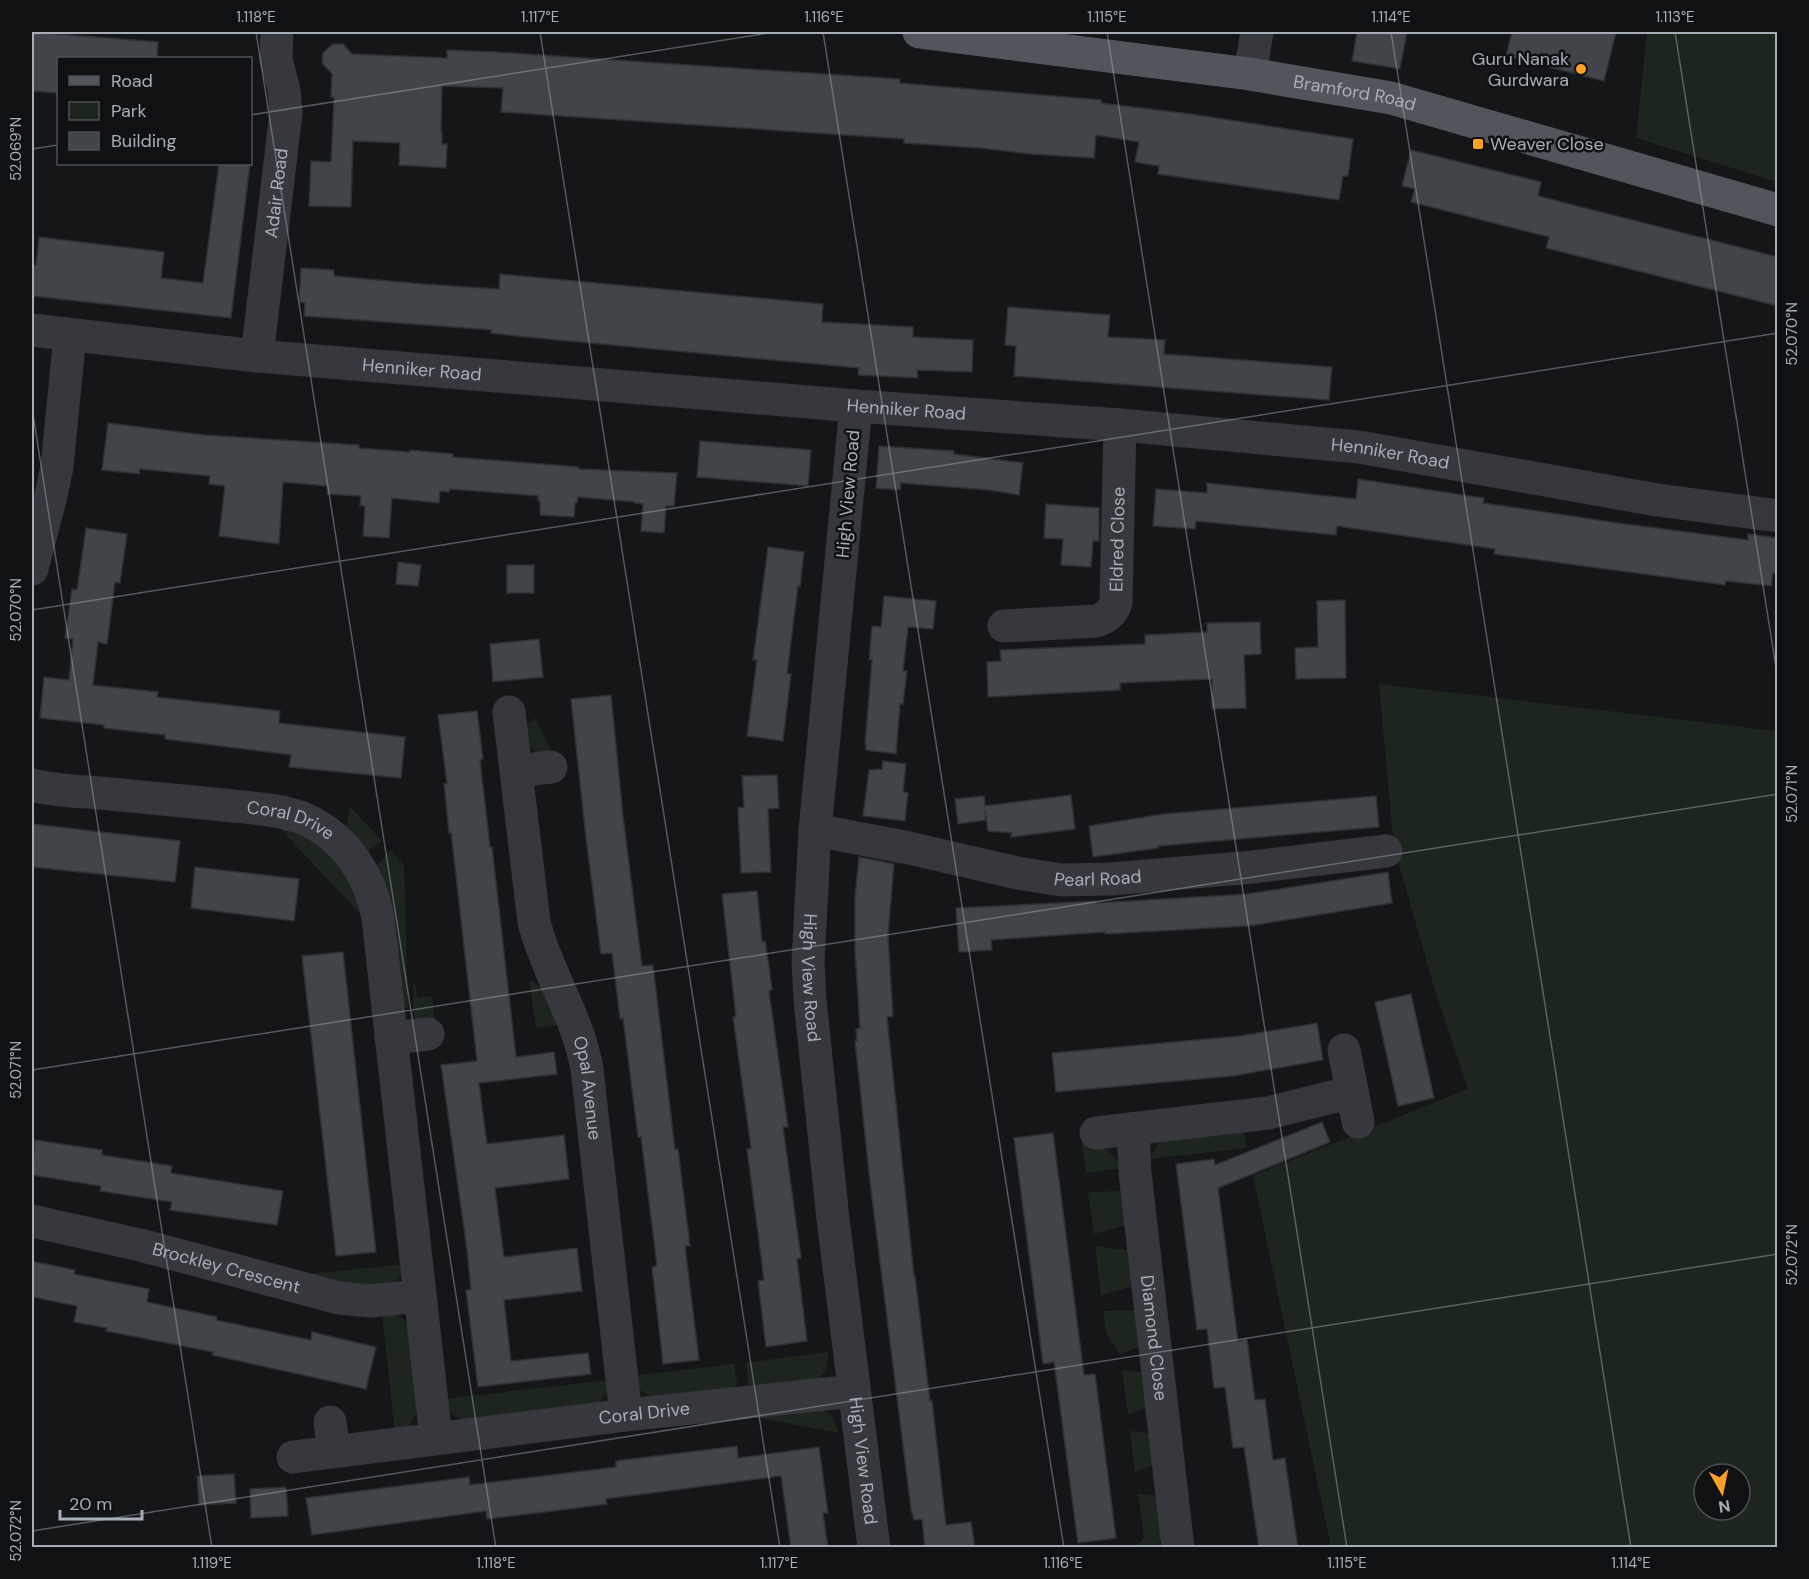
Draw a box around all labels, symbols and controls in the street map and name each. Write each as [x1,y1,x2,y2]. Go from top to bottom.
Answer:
text: 1.118°E [236,7,276,27]
text: 1.117°E [521,7,559,27]
text: 1.116°E [804,7,844,27]
text: 1.115°E [1087,7,1127,27]
text: 1.114°E [1371,7,1411,27]
text: 1.113°E [1655,7,1695,27]
place label: Guru Nanak Gurdwara [1472,47,1569,92]
legend [57,57,252,165]
marker: Guru Nanak Gurdwara [1574,62,1588,76]
text: Road [111,69,153,93]
street label: Bramford Road [1292,70,1419,117]
text: Park [111,99,147,123]
text: 52.069°N [6,117,26,181]
text: Building [111,129,176,153]
place label: Weaver Close [1490,132,1604,156]
marker: Weaver Close [1471,137,1485,151]
street label: Adair Road [259,147,294,239]
text: 52.070°N [1782,302,1802,366]
street label: Henniker Road [361,353,483,387]
street label: Henniker Road [846,393,967,426]
street label: High View Road [830,429,866,559]
street label: Henniker Road [1330,432,1451,475]
street label: Eldred Close [1104,486,1131,592]
text: 52.070°N [6,578,26,642]
text: 52.071°N [1782,765,1802,823]
street label: Coral Drive [246,795,340,846]
street label: Pearl Road [1052,864,1142,892]
street label: High View Road [796,913,826,1043]
street label: Opal Avenue [567,1033,607,1141]
text: 52.071°N [6,1041,26,1099]
text: 52.072°N [1782,1224,1802,1286]
street label: Brockley Crescent [150,1237,303,1299]
street label: Diamond Close [1135,1274,1173,1402]
street label: High View Road [843,1395,883,1526]
street label: Coral Drive [597,1396,691,1430]
north arrow [1692,1462,1752,1522]
scale bar [60,1483,142,1521]
text: 20 m [69,1492,112,1516]
text: N [1717,1495,1732,1518]
text: 52.072°N [6,1500,26,1562]
text: 1.119°E [192,1553,232,1573]
text: 1.118°E [476,1553,516,1573]
text: 1.117°E [760,1553,798,1573]
text: 1.116°E [1043,1553,1083,1573]
text: 1.115°E [1327,1553,1367,1573]
text: 1.114°E [1611,1553,1651,1573]

